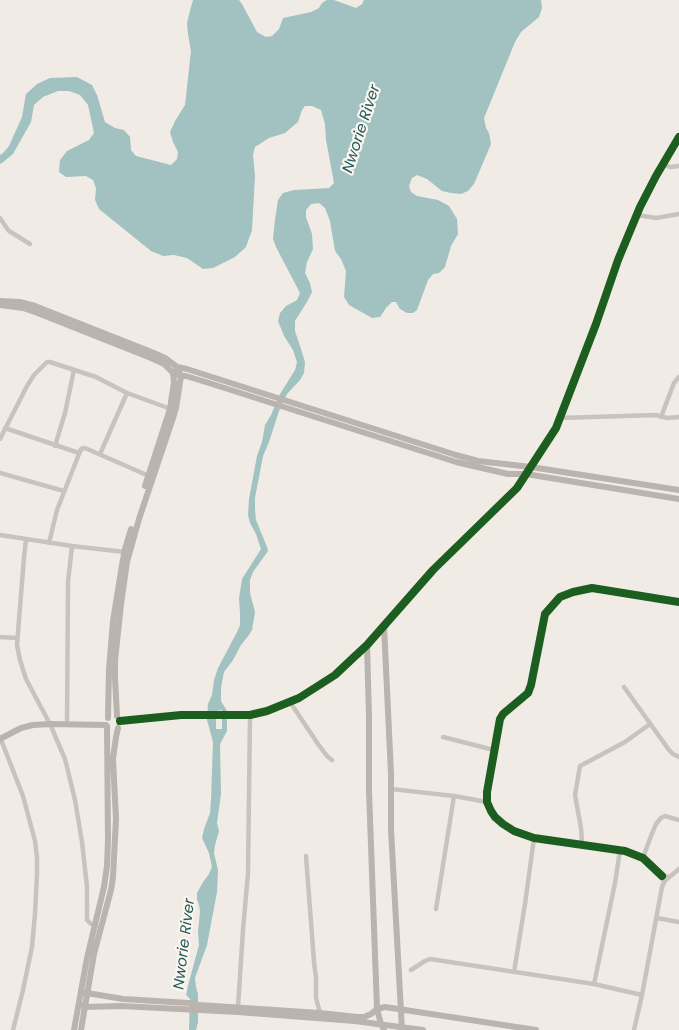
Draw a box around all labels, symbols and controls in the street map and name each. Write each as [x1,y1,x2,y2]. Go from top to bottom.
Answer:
water label: Nworie River [339,83,385,175]
water label: Nworie River [170,897,200,991]

